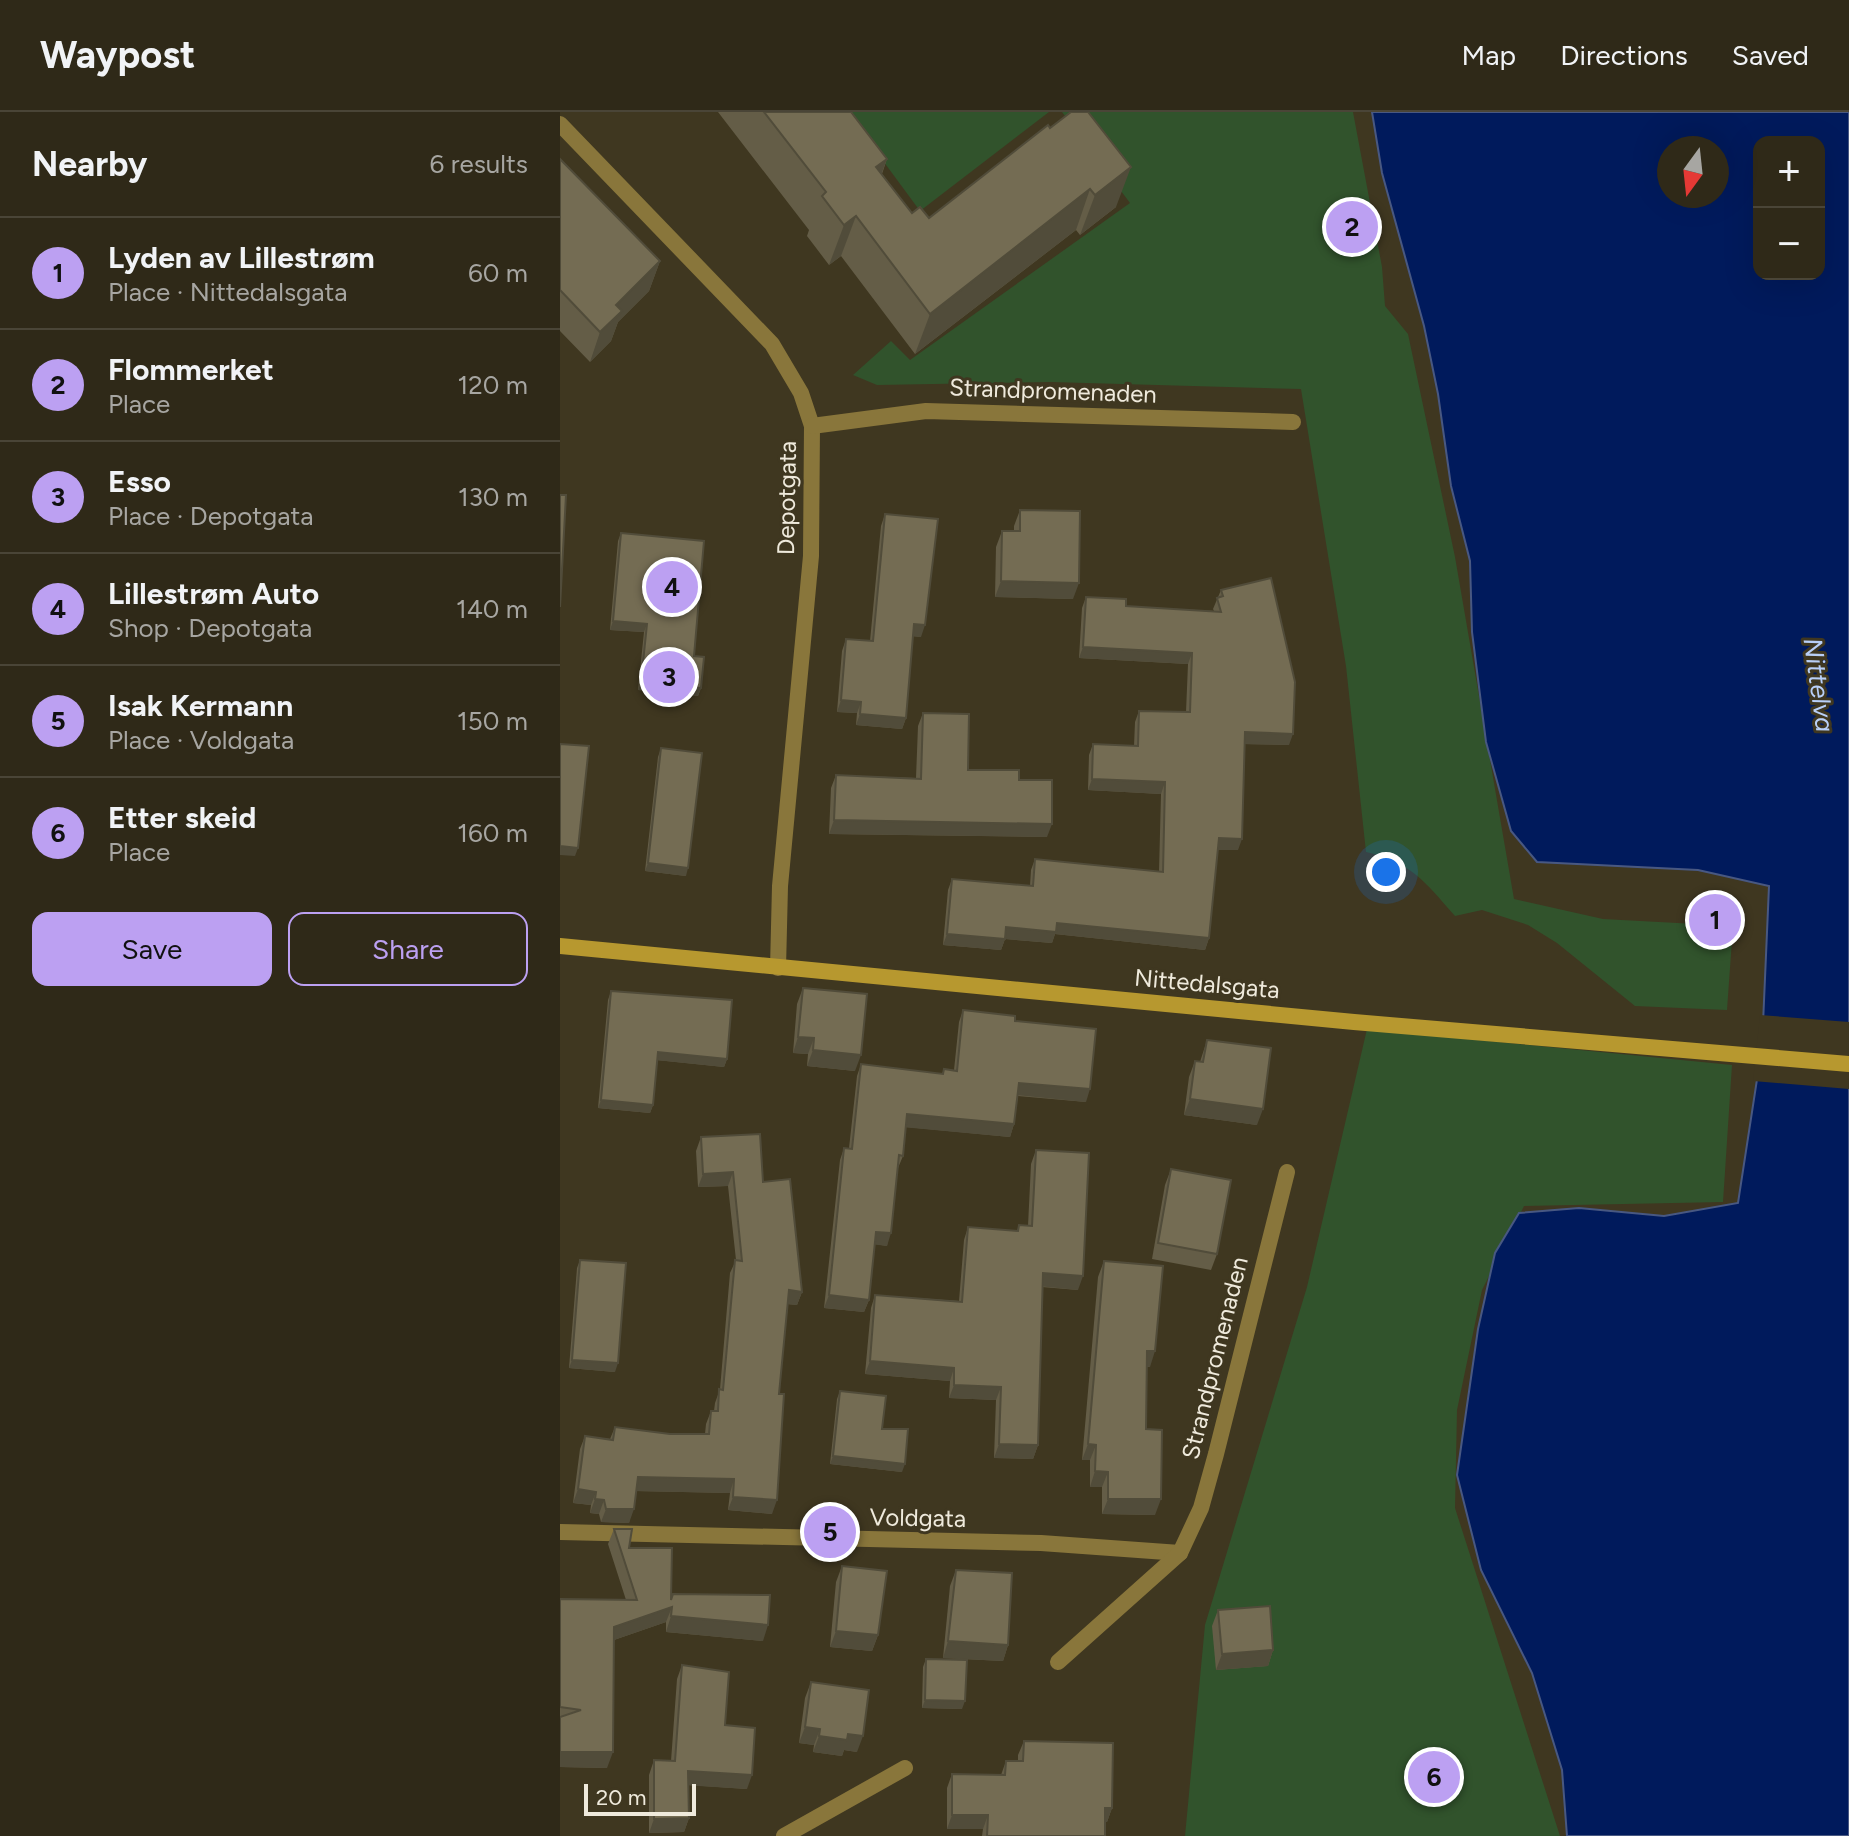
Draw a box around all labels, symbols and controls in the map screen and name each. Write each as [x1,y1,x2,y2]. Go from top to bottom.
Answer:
text: Waypost [40,32,195,78]
text: Map [1462,38,1516,72]
text: Directions [1560,38,1688,72]
text: Saved [1732,38,1809,72]
north arrow [1657,136,1729,208]
map controls [1753,136,1825,280]
button: + [1753,136,1825,208]
text: Nearby [32,144,147,185]
text: 6 results [430,148,528,180]
pin: 2 [1326,197,1378,257]
button: − [1753,208,1825,280]
text: Lyden av Lillestrøm [108,239,375,276]
text: 1 [53,257,63,289]
text: 60 m [468,257,528,289]
text: Place · Nittedalsgata [108,276,348,308]
text: Flommerket [108,351,274,388]
text: 2 [50,369,66,401]
text: 120 m [458,369,528,401]
street label: Strandpromenaden [949,372,1157,409]
text: Place [108,388,170,420]
street label: Depotgata [771,441,802,555]
text: Esso [108,463,171,500]
text: 3 [51,481,65,513]
text: 130 m [458,481,528,513]
text: Place · Depotgata [108,500,314,532]
pin: 4 [646,557,698,617]
text: Lillestrøm Auto [108,575,319,612]
text: 4 [50,593,66,625]
text: 140 m [456,593,528,625]
text: Shop · Depotgata [108,612,312,644]
water label: Nittelva [1797,636,1841,734]
pin: 3 [643,647,695,707]
text: Isak Kermann [108,687,293,724]
text: 5 [50,705,66,737]
text: 150 m [457,705,528,737]
text: Place · Voldgata [108,724,294,756]
text: Etter skeid [108,799,256,836]
text: 6 [50,817,66,849]
text: 160 m [457,817,528,849]
text: Place [108,836,170,868]
your location [1366,852,1406,892]
pin: 1 [1689,890,1741,950]
button: Save [32,912,272,986]
button: Share [288,912,528,986]
street label: Nittedalsgata [1133,963,1281,1004]
street label: Strandpromenaden [1175,1254,1254,1462]
pin: 5 [804,1502,856,1562]
street label: Voldgata [869,1502,967,1533]
pin: 6 [1408,1747,1460,1807]
scale bar [584,1780,696,1816]
text: 20 m [596,1784,647,1811]

